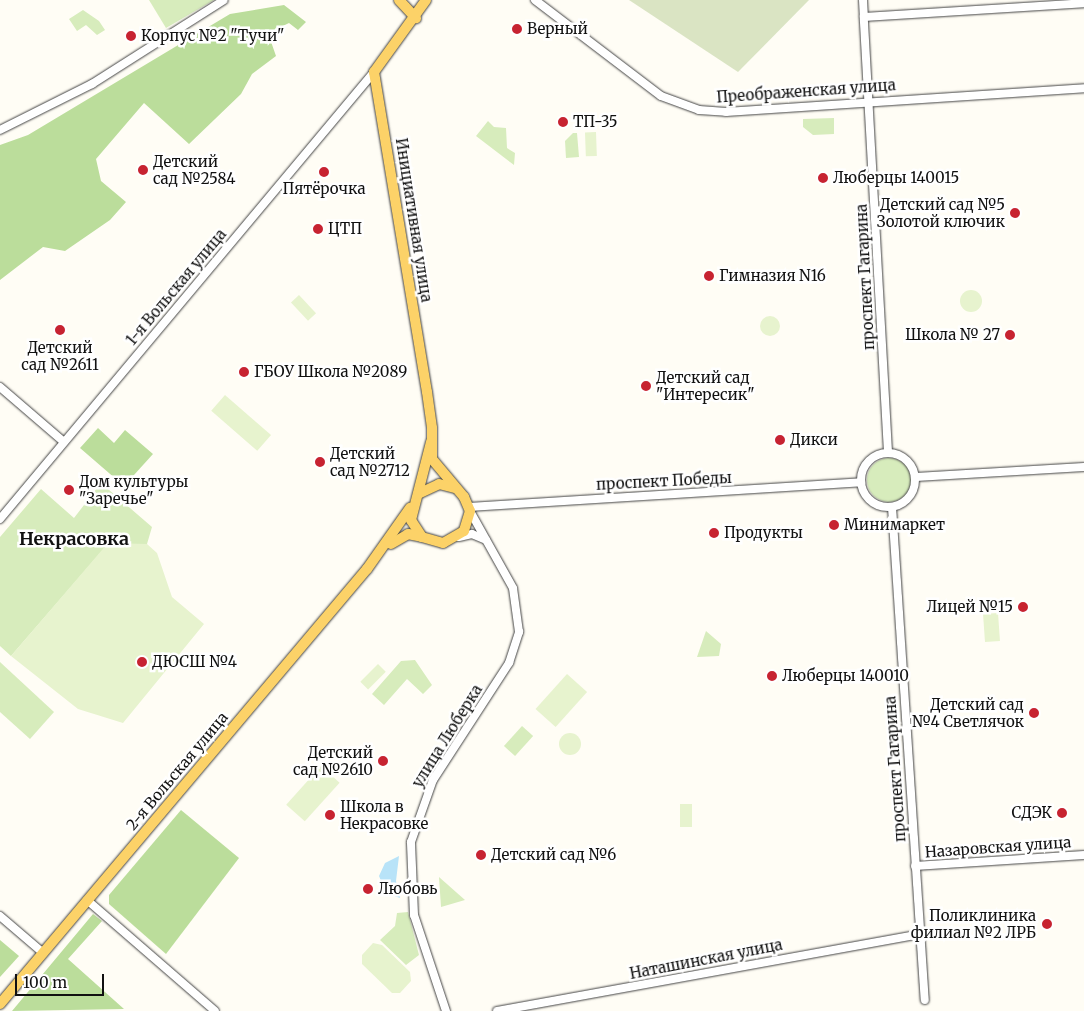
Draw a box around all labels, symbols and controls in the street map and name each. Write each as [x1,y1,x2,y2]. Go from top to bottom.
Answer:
place label: Верный [527,20,588,38]
marker: Верный [511,23,523,35]
place label: Корпус №2 "Тучи" [141,27,284,45]
marker: Корпус №2 "Тучи" [125,30,137,42]
street label: Преображенская улица [716,76,896,106]
place label: ТП-35 [573,113,617,131]
marker: ТП-35 [557,116,569,128]
street label: Инициативная улица [392,137,436,303]
place label: Детский сад №2584 [153,152,236,187]
marker: Детский сад №2584 [137,164,149,176]
marker: Пятёрочка [318,166,330,178]
place label: Люберцы 140015 [833,169,959,187]
marker: Люберцы 140015 [817,172,829,184]
place label: Пятёрочка [283,180,365,198]
place label: Детский сад №5 Золотой ключик [877,195,1005,230]
street label: проспект Гагарина [852,203,878,351]
marker: Детский сад №5 Золотой ключик [1009,207,1021,219]
place label: ЦТП [328,220,362,238]
marker: ЦТП [312,223,324,235]
street label: 1-я Вольская улица [122,225,230,349]
place label: Гимназия N16 [719,267,826,285]
marker: Гимназия N16 [703,270,715,282]
marker: Детский сад №2611 [54,324,66,336]
place label: Школа № 27 [905,326,1000,344]
marker: Школа № 27 [1004,329,1016,341]
place label: Детский сад №2611 [21,338,99,373]
place label: ГБОУ Школа №2089 [254,363,407,381]
marker: ГБОУ Школа №2089 [238,366,250,378]
place label: Детский сад "Интересик" [656,368,755,403]
marker: Детский сад "Интересик" [640,380,652,392]
place label: Дикси [790,431,838,449]
marker: Дикси [774,434,786,446]
place label: Детский сад №2712 [330,444,410,479]
marker: Детский сад №2712 [314,456,326,468]
street label: проспект Победы [596,468,732,494]
place label: Дом культуры "Заречье" [79,472,188,507]
marker: Дом культуры "Заречье" [63,484,75,496]
place label: Минимаркет [844,516,945,534]
marker: Минимаркет [828,519,840,531]
place label: Продукты [724,524,803,542]
marker: Продукты [708,527,720,539]
district label: Некрасовка [19,528,129,550]
place label: Лицей №15 [927,598,1013,616]
marker: Лицей №15 [1017,601,1029,613]
place label: ДЮСШ №4 [152,653,237,671]
marker: ДЮСШ №4 [136,656,148,668]
place label: Люберцы 140010 [782,667,909,685]
marker: Люберцы 140010 [766,670,778,682]
street label: улица Люберка [408,681,486,791]
street label: проспект Гагарина [881,695,909,843]
place label: Детский сад №4 Светлячок [912,695,1024,730]
marker: Детский сад №4 Светлячок [1028,707,1040,719]
street label: 2-я Вольская улица [122,708,232,834]
place label: Детский сад №2610 [293,743,373,778]
marker: Детский сад №2610 [377,755,389,767]
place label: Школа в Некрасовке [340,797,428,832]
place label: СДЭК [1012,804,1052,822]
marker: СДЭК [1056,807,1068,819]
marker: Школа в Некрасовке [324,809,336,821]
street label: Назаровская улица [924,833,1072,861]
place label: Детский сад №6 [491,846,616,864]
marker: Детский сад №6 [475,849,487,861]
place label: Любовь [378,880,437,898]
marker: Любовь [362,883,374,895]
place label: Поликлиника филиал №2 ЛРБ [911,906,1036,941]
marker: Поликлиника филиал №2 ЛРБ [1040,917,1054,931]
street label: Наташинская улица [628,935,784,983]
scale bar [18,964,106,996]
text: 100 m [23,973,67,992]

